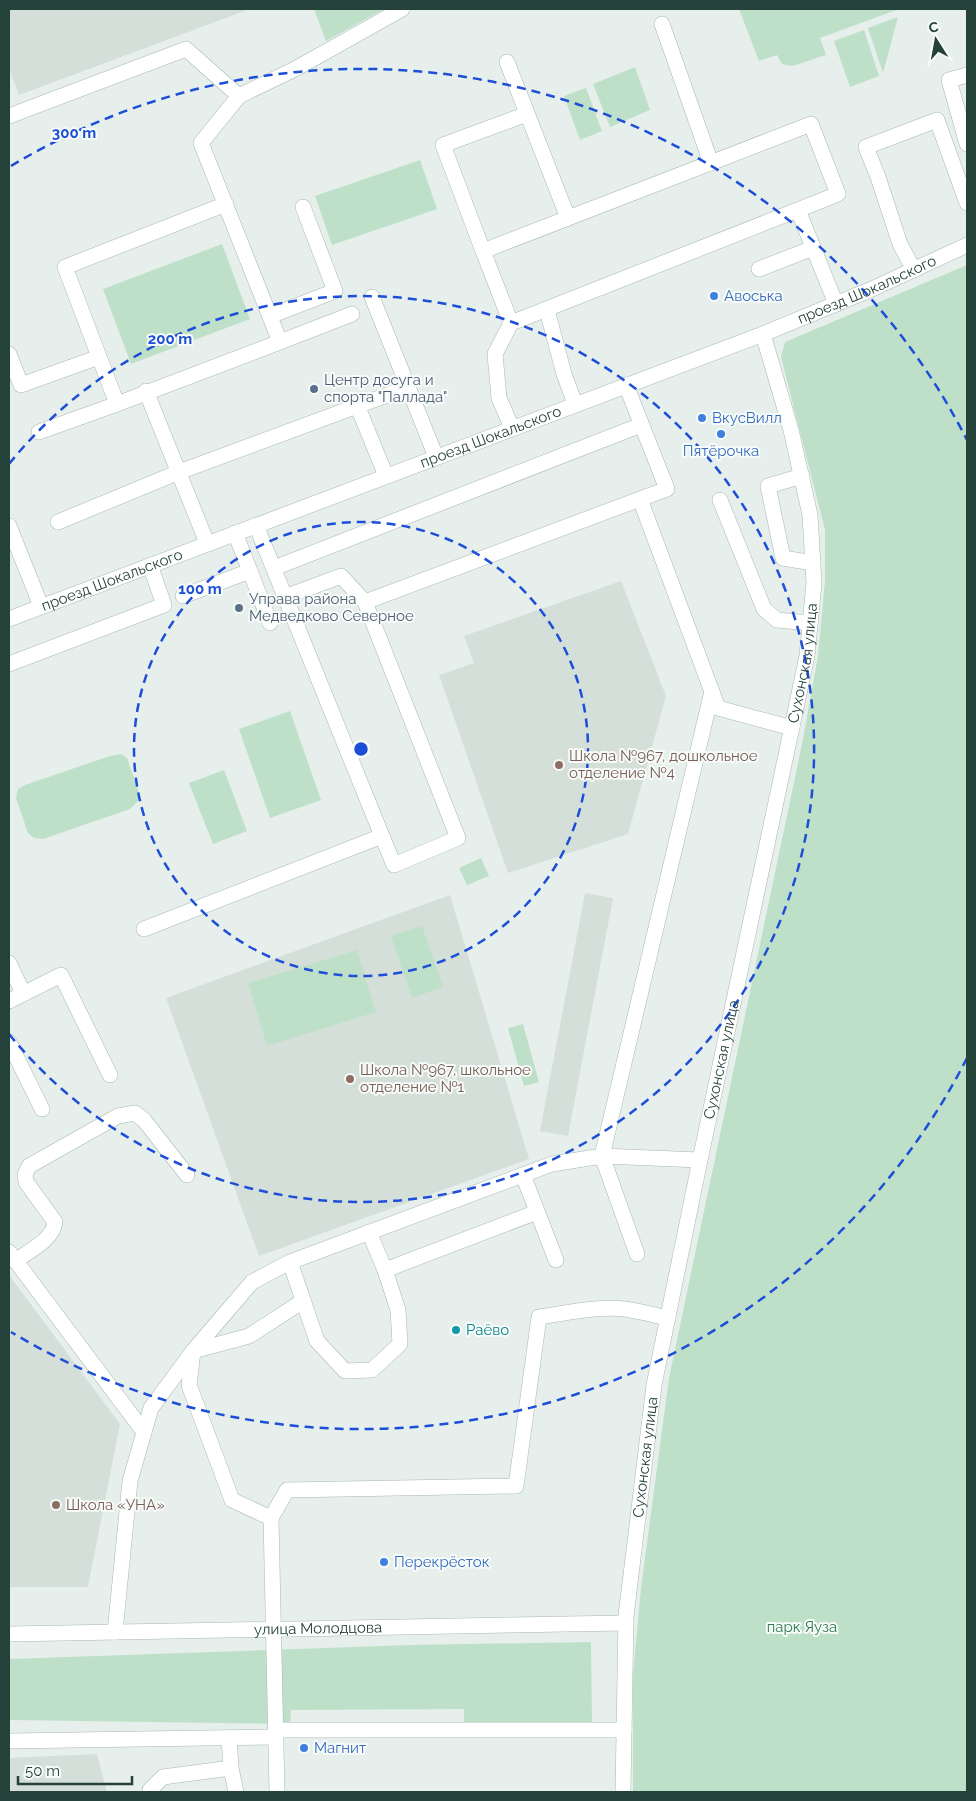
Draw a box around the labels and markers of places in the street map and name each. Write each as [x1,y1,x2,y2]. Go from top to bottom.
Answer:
place label: Авоська [724,287,783,305]
marker: Авоська [708,290,720,302]
place label: Центр досуга и спорта "Паллада" [324,371,447,406]
marker: Центр досуга и спорта "Паллада" [308,383,320,395]
place label: ВкусВилл [712,409,782,427]
marker: ВкусВилл [696,412,708,424]
marker: Пятёрочка [715,428,727,440]
place label: Пятёрочка [683,442,759,460]
place label: Управа района Медведково Северное [249,590,414,625]
marker: Управа района Медведково Северное [233,602,245,614]
centre of rings [352,740,370,758]
place label: Школа №967, дошкольное отделение №4 [569,747,758,782]
marker: Школа №967, дошкольное отделение №4 [553,759,565,771]
place label: Школа №967, школьное отделение №1 [360,1061,531,1096]
marker: Школа №967, школьное отделение №1 [344,1073,356,1085]
place label: Раёво [466,1321,509,1339]
marker: Раёво [450,1324,462,1336]
place label: Школа «УНА» [66,1496,165,1514]
marker: Школа «УНА» [50,1499,62,1511]
place label: Перекрёсток [394,1553,490,1571]
marker: Перекрёсток [378,1556,390,1568]
place label: Магнит [314,1739,366,1757]
marker: Магнит [298,1742,310,1754]

